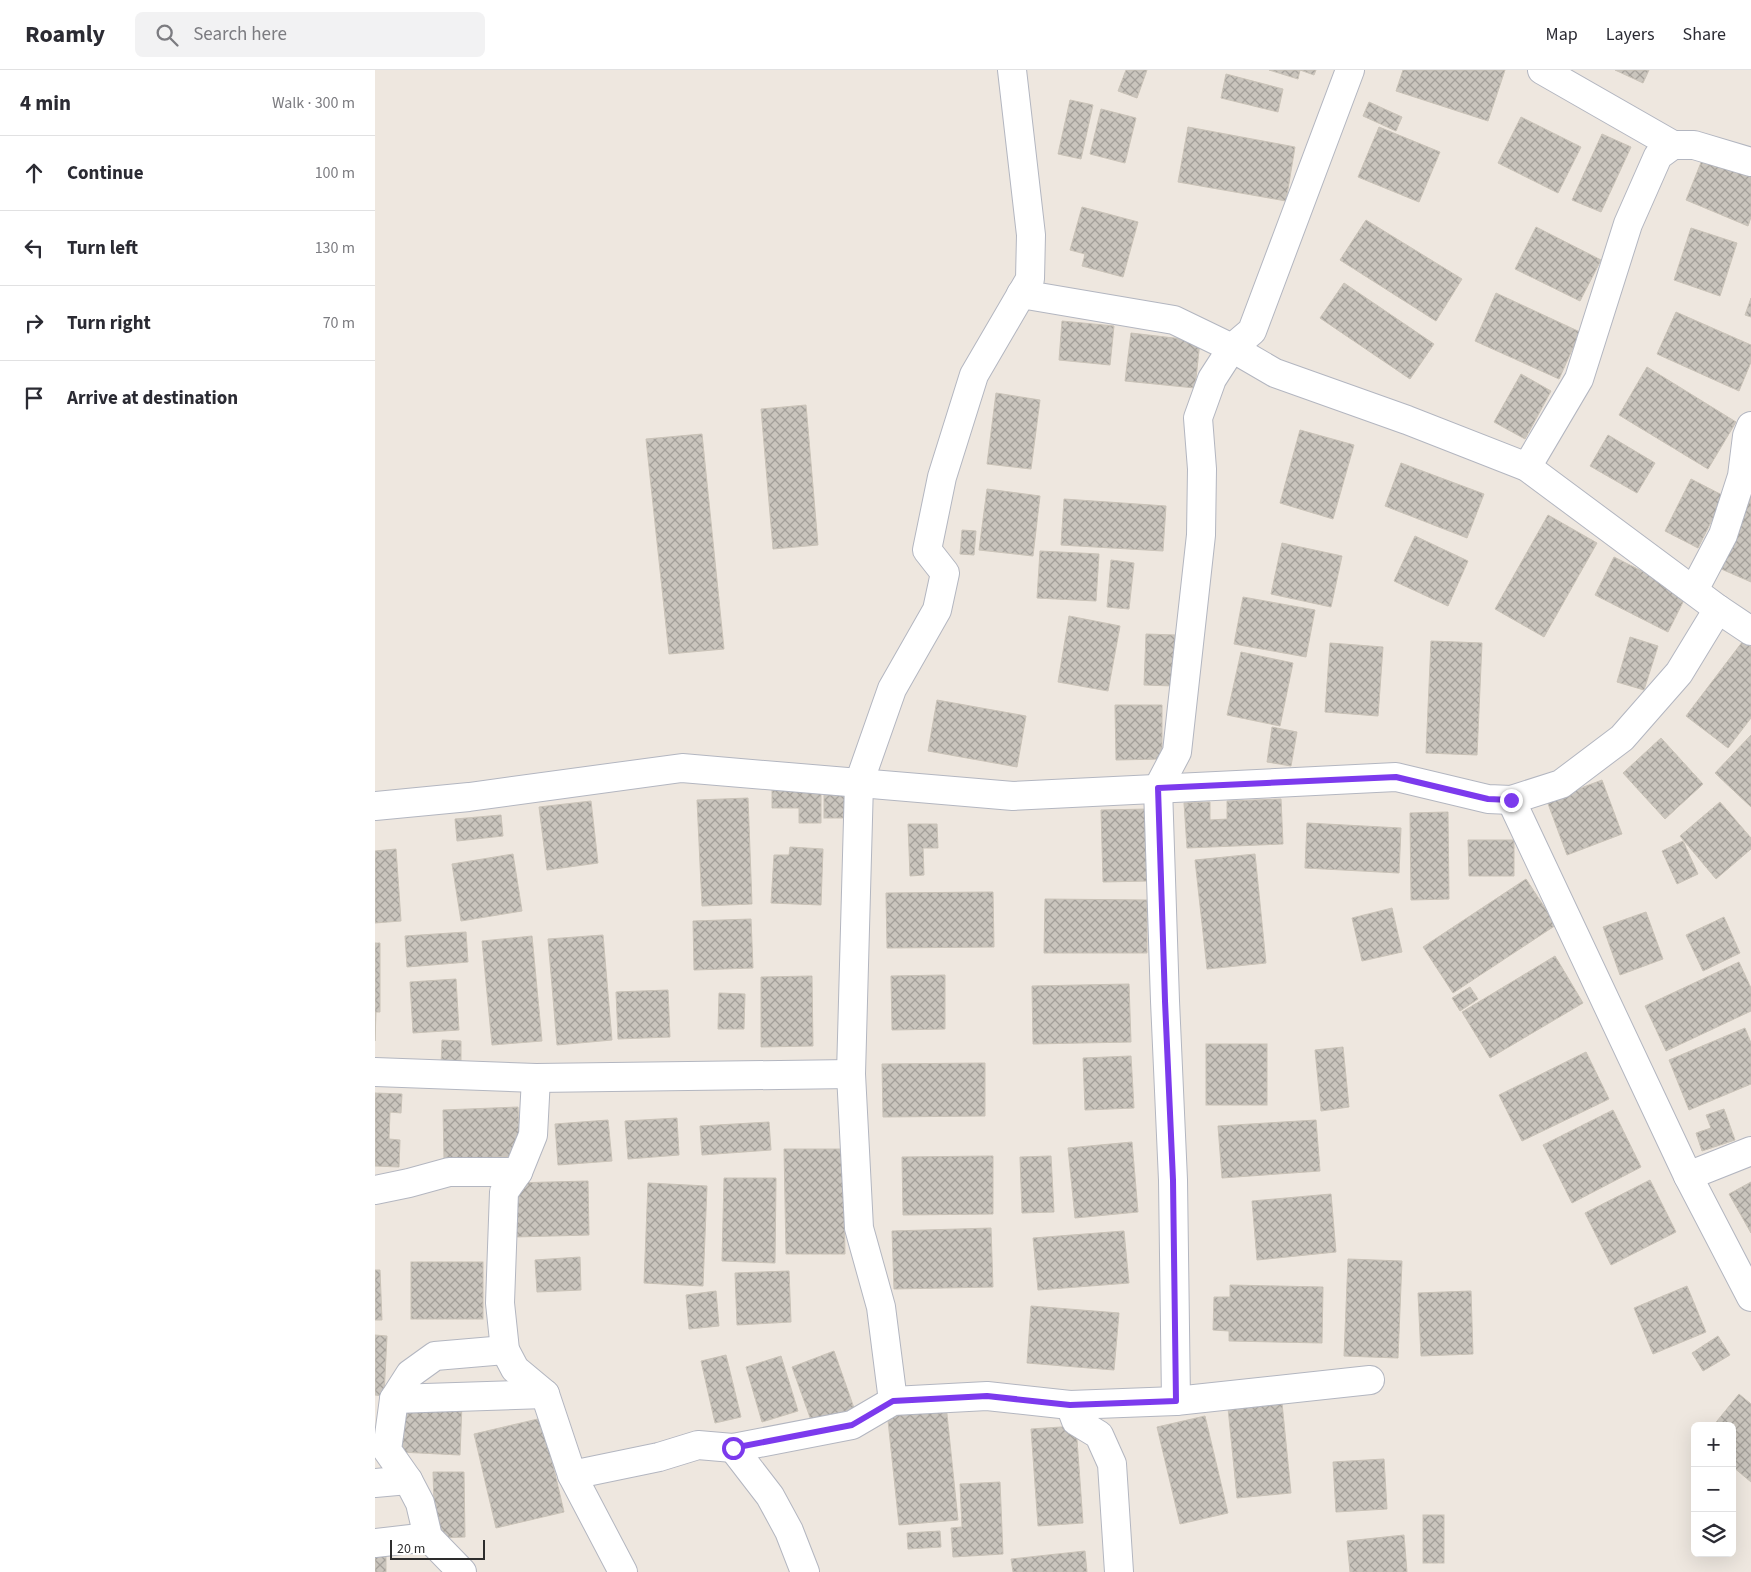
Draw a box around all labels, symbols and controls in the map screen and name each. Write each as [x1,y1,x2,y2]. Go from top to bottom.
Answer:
search box [135,12,485,57]
text: Roamly [25,17,105,52]
icon: search [153,21,181,49]
text: Search here [193,21,287,48]
text: Map [1546,22,1578,47]
text: Layers [1606,22,1655,47]
text: Share [1683,22,1726,47]
text: 4 min [20,88,71,118]
text: Walk · 300 m [272,92,355,114]
icon: ahead [20,159,48,187]
text: Continue [67,160,144,187]
text: 100 m [315,162,355,184]
icon: left [20,234,48,262]
text: Turn left [67,235,138,262]
text: 130 m [315,237,355,259]
icon: right [20,309,48,337]
text: Turn right [67,310,151,337]
text: 70 m [323,312,355,334]
icon: arrive [20,384,48,412]
text: Arrive at destination [67,385,238,412]
route end [1500,789,1523,812]
map controls [1691,1422,1736,1557]
button: + [1691,1422,1736,1467]
route start [722,1437,745,1460]
button: − [1691,1467,1736,1512]
button: layers [1691,1512,1736,1557]
scale bar [390,1537,485,1560]
text: 20 m [397,1539,425,1559]

